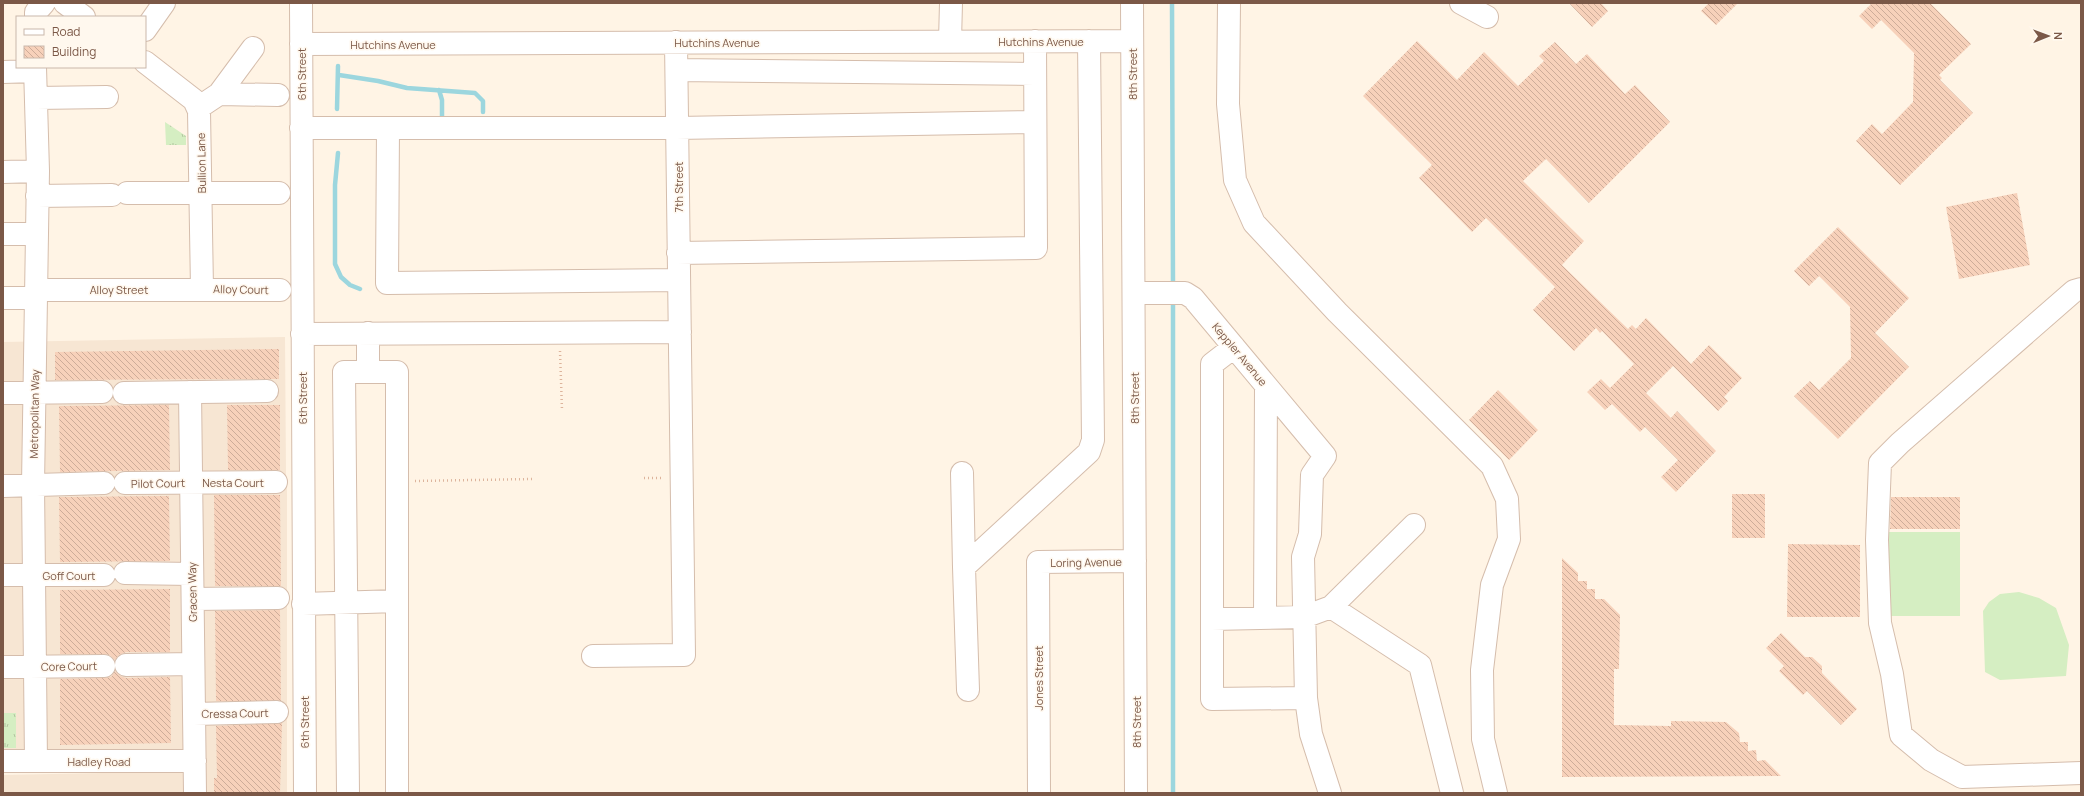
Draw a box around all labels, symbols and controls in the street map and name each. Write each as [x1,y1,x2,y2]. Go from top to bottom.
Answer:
legend [16,16,146,68]
north arrow [2028,16,2068,56]
text: Road [52,23,80,40]
text: N [2051,32,2066,40]
street label: Hutchins Avenue [998,34,1084,49]
street label: Hutchins Avenue [674,35,760,50]
street label: Hutchins Avenue [350,37,436,52]
text: Building [52,43,96,60]
street label: 6th Street [294,48,309,100]
street label: 8th Street [1125,48,1140,100]
street label: Bullion Lane [193,132,209,194]
street label: 7th Street [671,162,686,212]
street label: Alloy Court [213,281,269,297]
street label: Alloy Street [90,282,148,297]
street label: Keppler Avenue [1209,319,1271,389]
street label: Metropolitan Way [26,369,42,459]
street label: 6th Street [295,372,310,424]
street label: 8th Street [1127,372,1142,424]
street label: Pilot Court [131,475,185,491]
street label: Nesta Court [202,475,264,490]
street label: Loring Avenue [1050,554,1122,570]
street label: Gracen Way [184,562,200,622]
street label: Goff Court [42,568,96,583]
street label: Jones Street [1031,646,1046,710]
street label: Core Court [41,658,97,674]
street label: 6th Street [297,696,312,748]
street label: 8th Street [1129,696,1144,748]
street label: Cressa Court [201,705,269,721]
street label: Hadley Road [67,754,131,769]

